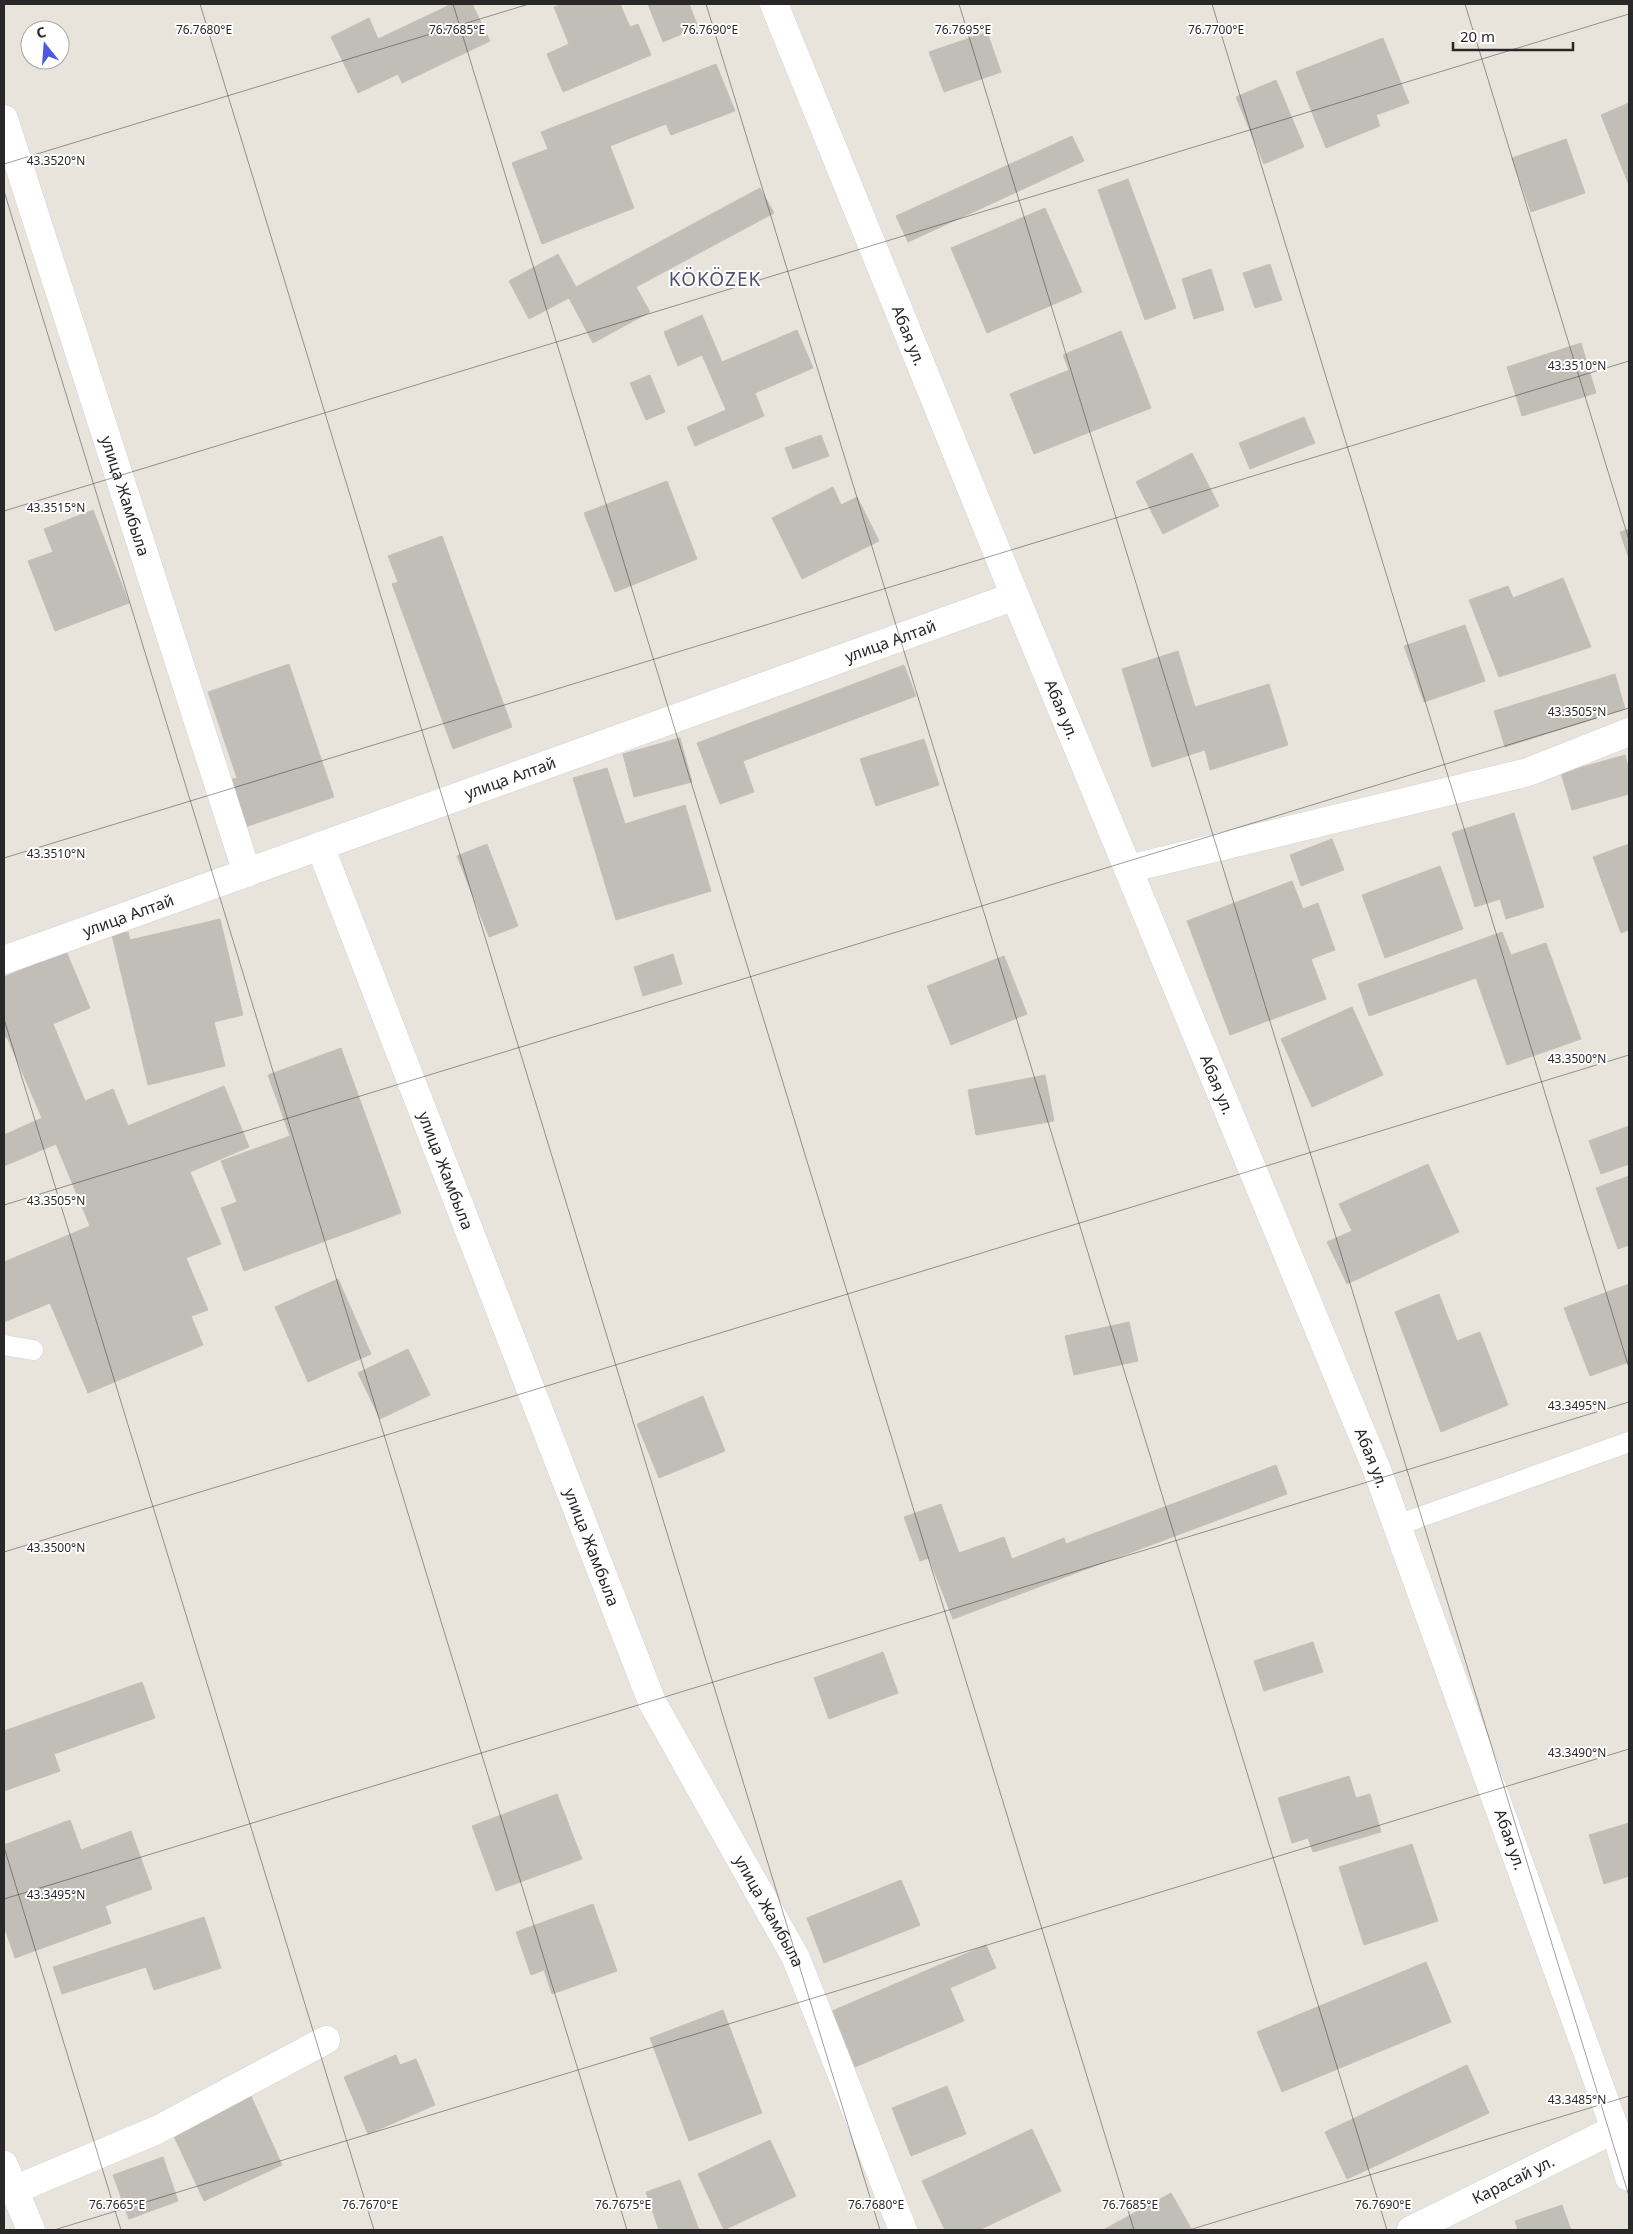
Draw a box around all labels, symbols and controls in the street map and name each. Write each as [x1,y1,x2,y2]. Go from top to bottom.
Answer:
north arrow [20,20,70,70]
scale bar [1453,20,1573,52]
text: 76.7680°E [176,21,232,38]
text: 76.7685°E [429,21,485,38]
text: 76.7690°E [682,21,738,38]
text: 76.7695°E [935,21,991,38]
text: 76.7700°E [1188,21,1244,38]
text: С [34,22,48,42]
text: 20 m [1460,26,1495,46]
text: 43.3520°N [27,152,85,169]
district label: KÖKÖZEK [669,266,761,292]
street label: Абая ул. [887,302,931,369]
text: 43.3510°N [1548,357,1606,374]
street label: улица Жамбыла [96,433,155,559]
text: 43.3515°N [27,499,85,516]
street label: улица Алтай [842,614,939,667]
street label: Абая ул. [1040,676,1084,743]
text: 43.3505°N [1548,703,1606,720]
street label: улица Алтай [462,751,559,804]
text: 43.3510°N [27,845,85,862]
street label: улица Алтай [80,889,177,942]
text: 43.3500°N [1548,1050,1606,1067]
street label: Абая ул. [1195,1051,1240,1118]
street label: улица Жамбыла [413,1108,479,1233]
text: 43.3505°N [27,1192,85,1209]
text: 43.3495°N [1548,1397,1606,1414]
street label: Абая ул. [1350,1424,1394,1491]
street label: улица Жамбыла [559,1485,625,1609]
text: 43.3500°N [27,1539,85,1556]
text: 43.3490°N [1548,1744,1606,1761]
street label: Абая ул. [1489,1806,1532,1873]
street label: улица Жамбыла [729,1851,809,1970]
text: 43.3495°N [27,1886,85,1903]
text: 43.3485°N [1548,2091,1606,2108]
street label: Карасай ул. [1468,2150,1558,2209]
text: 76.7665°E [89,2196,145,2213]
text: 76.7670°E [342,2196,398,2213]
text: 76.7675°E [595,2196,651,2213]
text: 76.7680°E [848,2196,904,2213]
text: 76.7685°E [1102,2196,1158,2213]
text: 76.7690°E [1355,2196,1411,2213]

